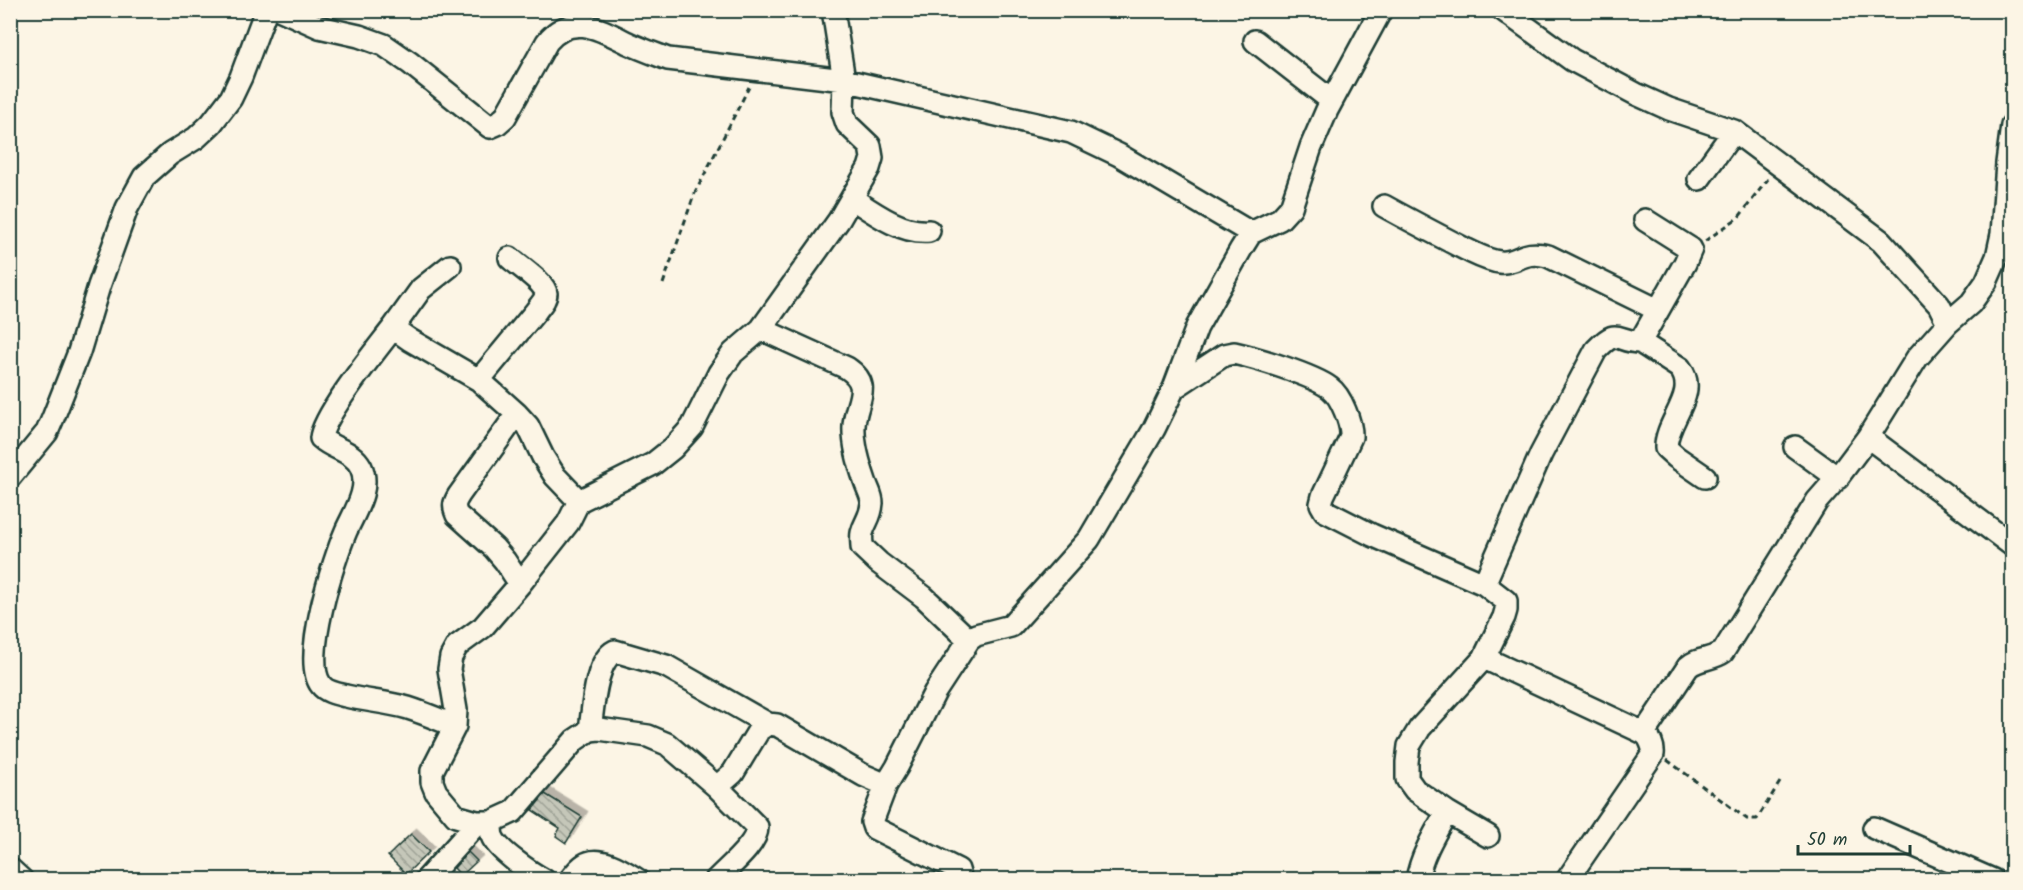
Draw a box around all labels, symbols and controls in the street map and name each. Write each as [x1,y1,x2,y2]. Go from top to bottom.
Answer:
scale bar [1798,818,1910,856]
text: 50 m [1807,826,1847,855]

